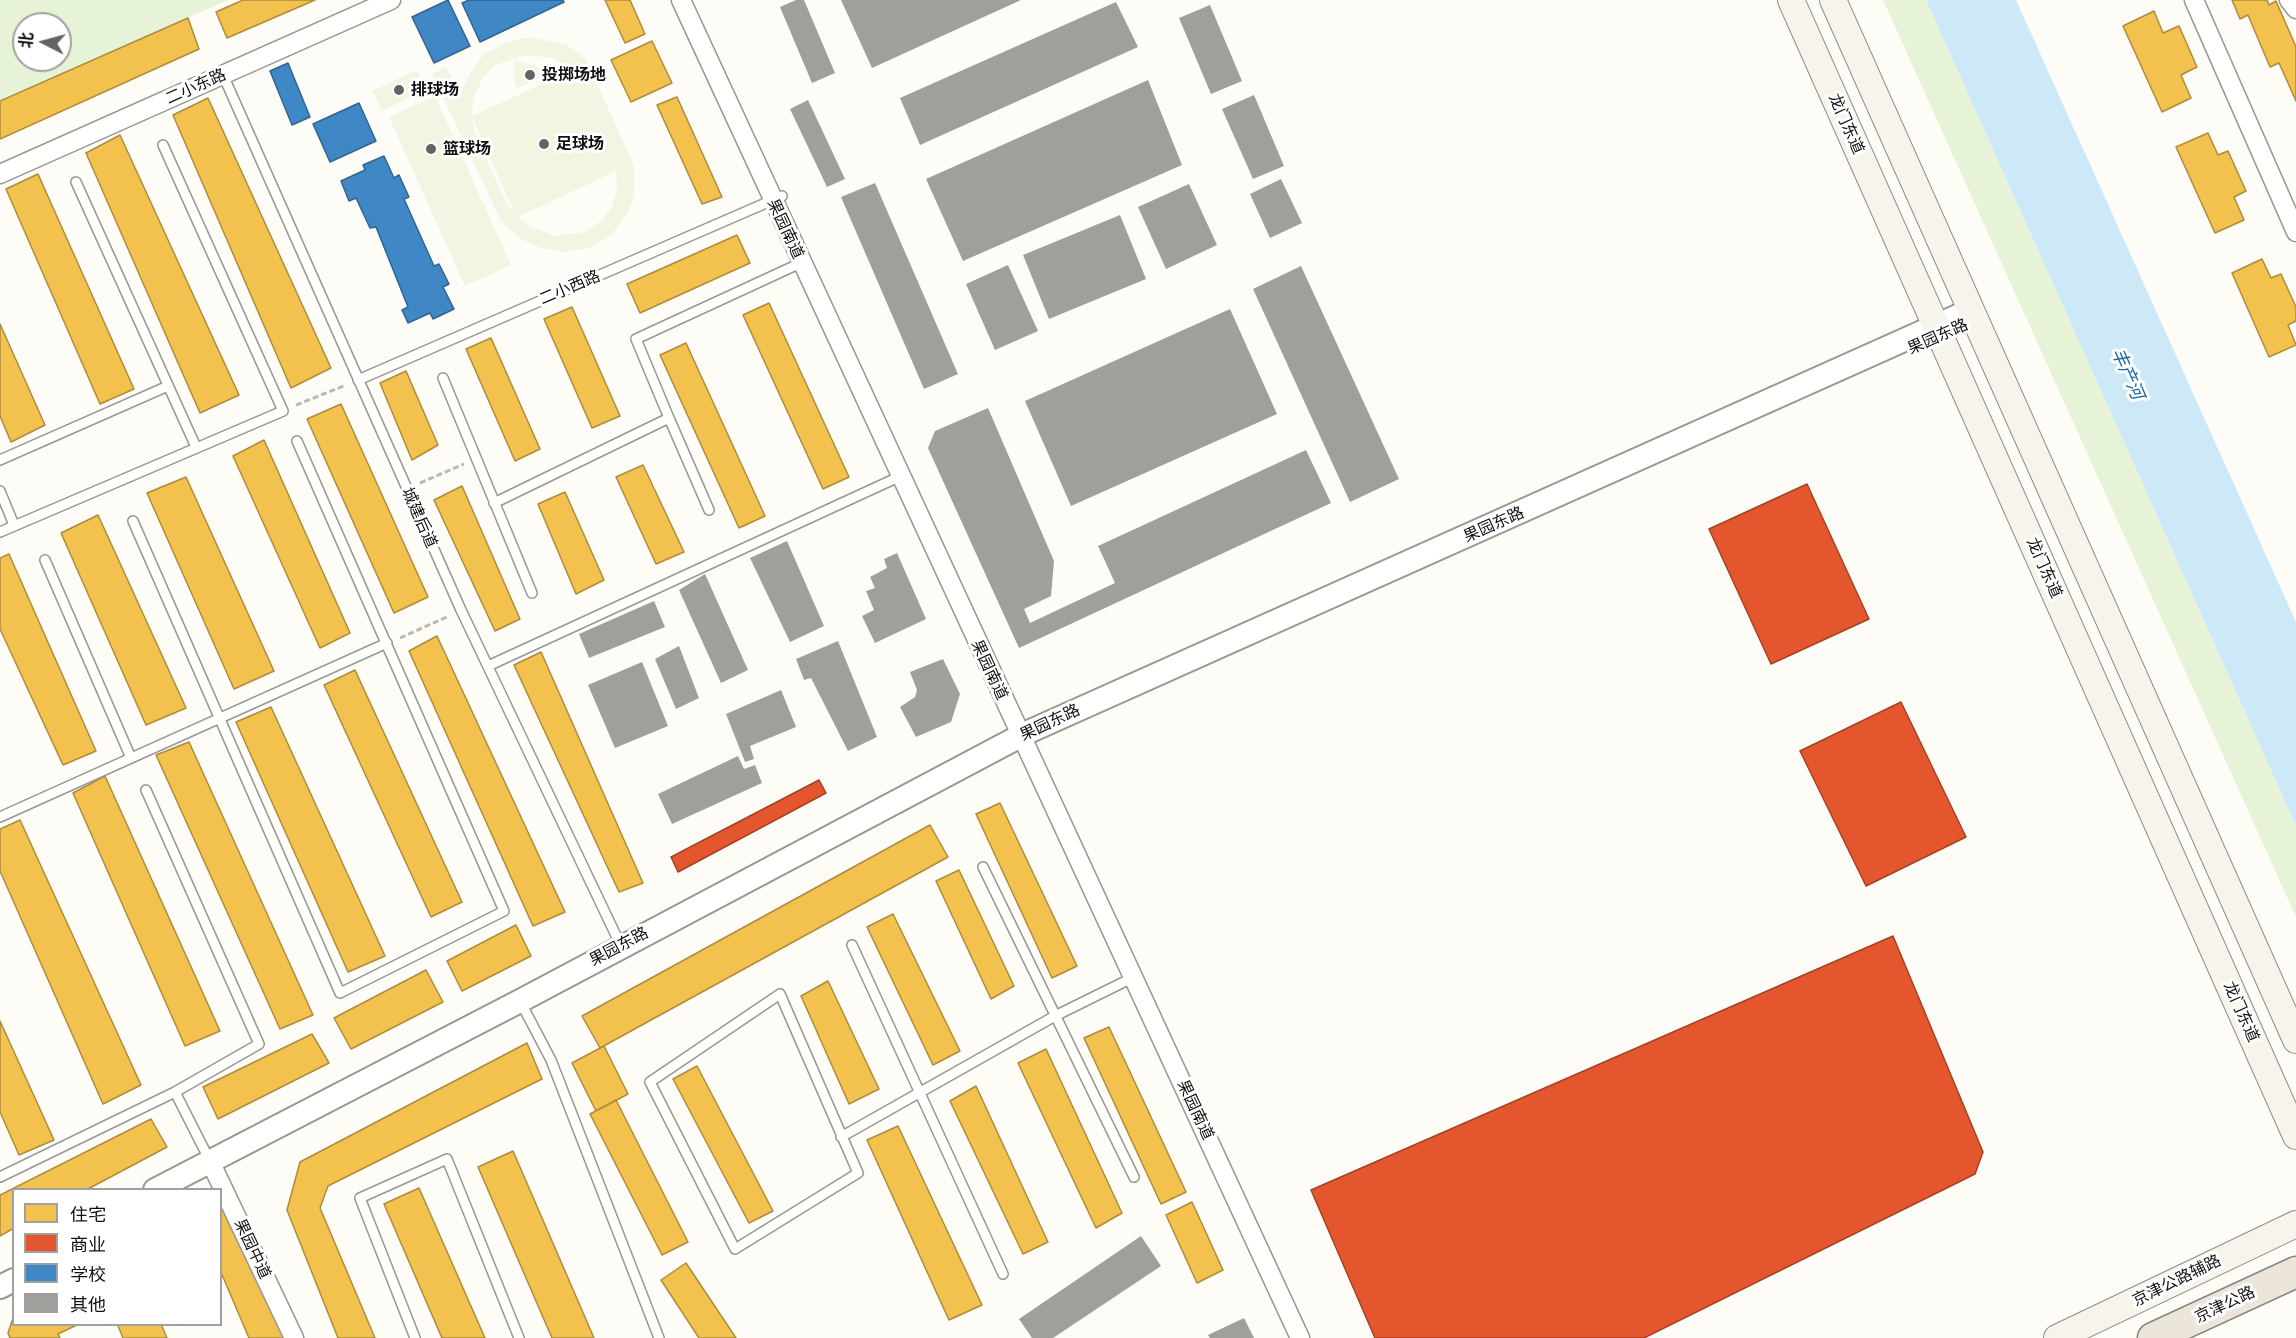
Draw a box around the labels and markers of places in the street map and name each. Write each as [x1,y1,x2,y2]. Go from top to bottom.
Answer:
place label: 投掷场地 [542,65,606,85]
marker: 投掷场地 [523,68,537,82]
place label: 排球场 [411,80,459,100]
marker: 排球场 [392,83,406,97]
place label: 足球场 [556,134,604,154]
marker: 足球场 [537,137,551,151]
place label: 篮球场 [443,139,491,159]
marker: 篮球场 [424,142,438,156]

